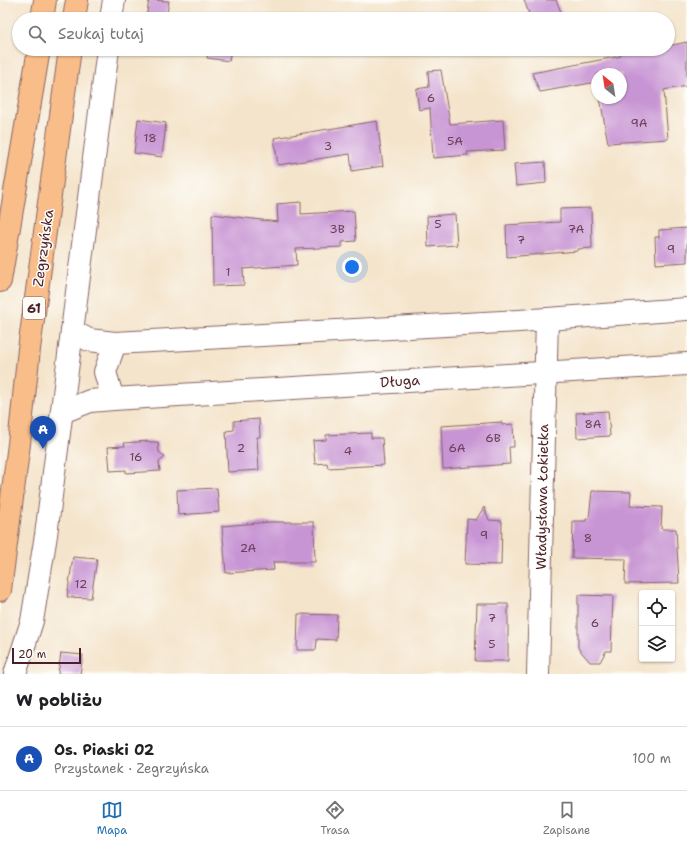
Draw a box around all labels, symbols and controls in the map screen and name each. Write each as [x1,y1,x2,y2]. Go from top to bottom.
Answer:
search box [12,12,675,56]
icon: search [26,23,48,45]
text: Szukaj tutaj [58,24,144,44]
north arrow [591,68,627,104]
house number: 6 [427,90,435,106]
house number: 9A [630,115,648,131]
house number: 18 [143,130,157,146]
house number: 5A [447,133,463,149]
house number: 3 [324,138,332,154]
street label: Zegrzyńska [29,208,57,288]
house number: 5 [434,216,442,232]
house number: 3B [329,221,345,237]
house number: 7A [568,221,585,237]
house number: 7 [517,232,525,248]
house number: 9 [667,241,675,257]
your location [342,257,362,277]
house number: 1 [225,264,231,280]
road number: 61 [23,297,45,319]
street label: Długa [380,371,421,391]
pin: A [30,416,56,449]
house number: 8A [584,416,602,432]
street label: Władysława Łokietka [532,424,552,570]
house number: 6B [485,430,501,446]
house number: 2 [237,440,245,456]
house number: 6A [449,440,466,456]
house number: 4 [344,443,352,459]
house number: 16 [129,449,143,465]
house number: 9 [480,527,488,543]
house number: 8 [584,530,592,546]
house number: 2A [240,540,257,556]
house number: 12 [75,576,87,592]
map controls [639,590,675,662]
button: locate [639,590,675,626]
house number: 7 [488,610,496,626]
house number: 6 [591,615,599,631]
button: layers [639,626,675,662]
house number: 5 [488,636,496,652]
scale bar [12,646,81,665]
text: 20 m [18,647,46,662]
text: W pobliżu [16,689,102,711]
text: Os. Piaski 02 [54,740,154,760]
text: A [24,750,34,767]
text: 100 m [632,750,671,767]
text: Przystanek · Zegrzyńska [54,760,209,777]
tab: Mapa [97,799,127,838]
tab: Trasa [320,799,350,838]
tab: Zapisane [543,799,590,838]

